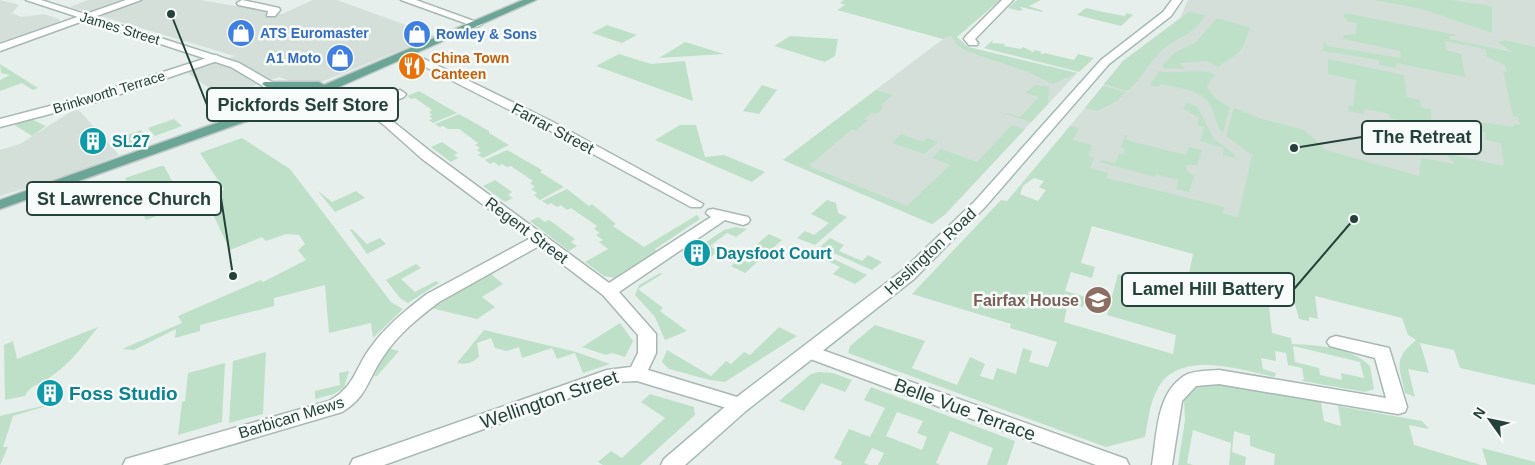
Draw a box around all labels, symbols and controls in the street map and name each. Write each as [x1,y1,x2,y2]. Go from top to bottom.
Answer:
street label: James Street [78,8,162,48]
shop icon: ATS Euromaster [226,18,256,48]
shop icon: Rowley & Sons [402,19,432,49]
place label: ATS Euromaster [260,25,369,41]
place label: Rowley & Sons [436,26,537,42]
shop icon: A1 Moto [325,43,355,73]
place label: A1 Moto [266,50,321,66]
place label: China Town Canteen [431,50,509,82]
restaurant icon: China Town Canteen [397,51,427,81]
street label: Brinkworth Terrace [51,67,167,117]
callout: Pickfords Self Store [207,88,398,121]
text: Pickfords Self Store [217,95,389,115]
street label: Farrar Street [509,100,597,157]
callout: The Retreat [1362,121,1481,154]
building icon: SL27 [78,126,108,156]
text: The Retreat [1372,127,1472,147]
place label: SL27 [112,133,150,150]
callout: St Lawrence Church [27,182,221,215]
text: St Lawrence Church [37,189,211,209]
street label: Regent Street [482,194,572,267]
street label: Heslington Road [881,205,979,298]
building icon: Daysfoot Court [682,238,712,268]
place label: Daysfoot Court [716,245,832,262]
callout: Lamel Hill Battery [1122,273,1294,306]
text: Lamel Hill Battery [1132,279,1284,299]
school or university icon: Fairfax House [1083,285,1113,315]
place label: Fairfax House [973,292,1079,309]
street label: Wellington Street [478,366,621,433]
street label: Belle Vue Terrace [891,374,1038,445]
building icon: Foss Studio [35,378,65,408]
place label: Foss Studio [69,383,178,404]
street label: Barbican Mews [236,393,346,442]
north arrow [1465,395,1515,445]
text: N [1470,404,1489,422]

